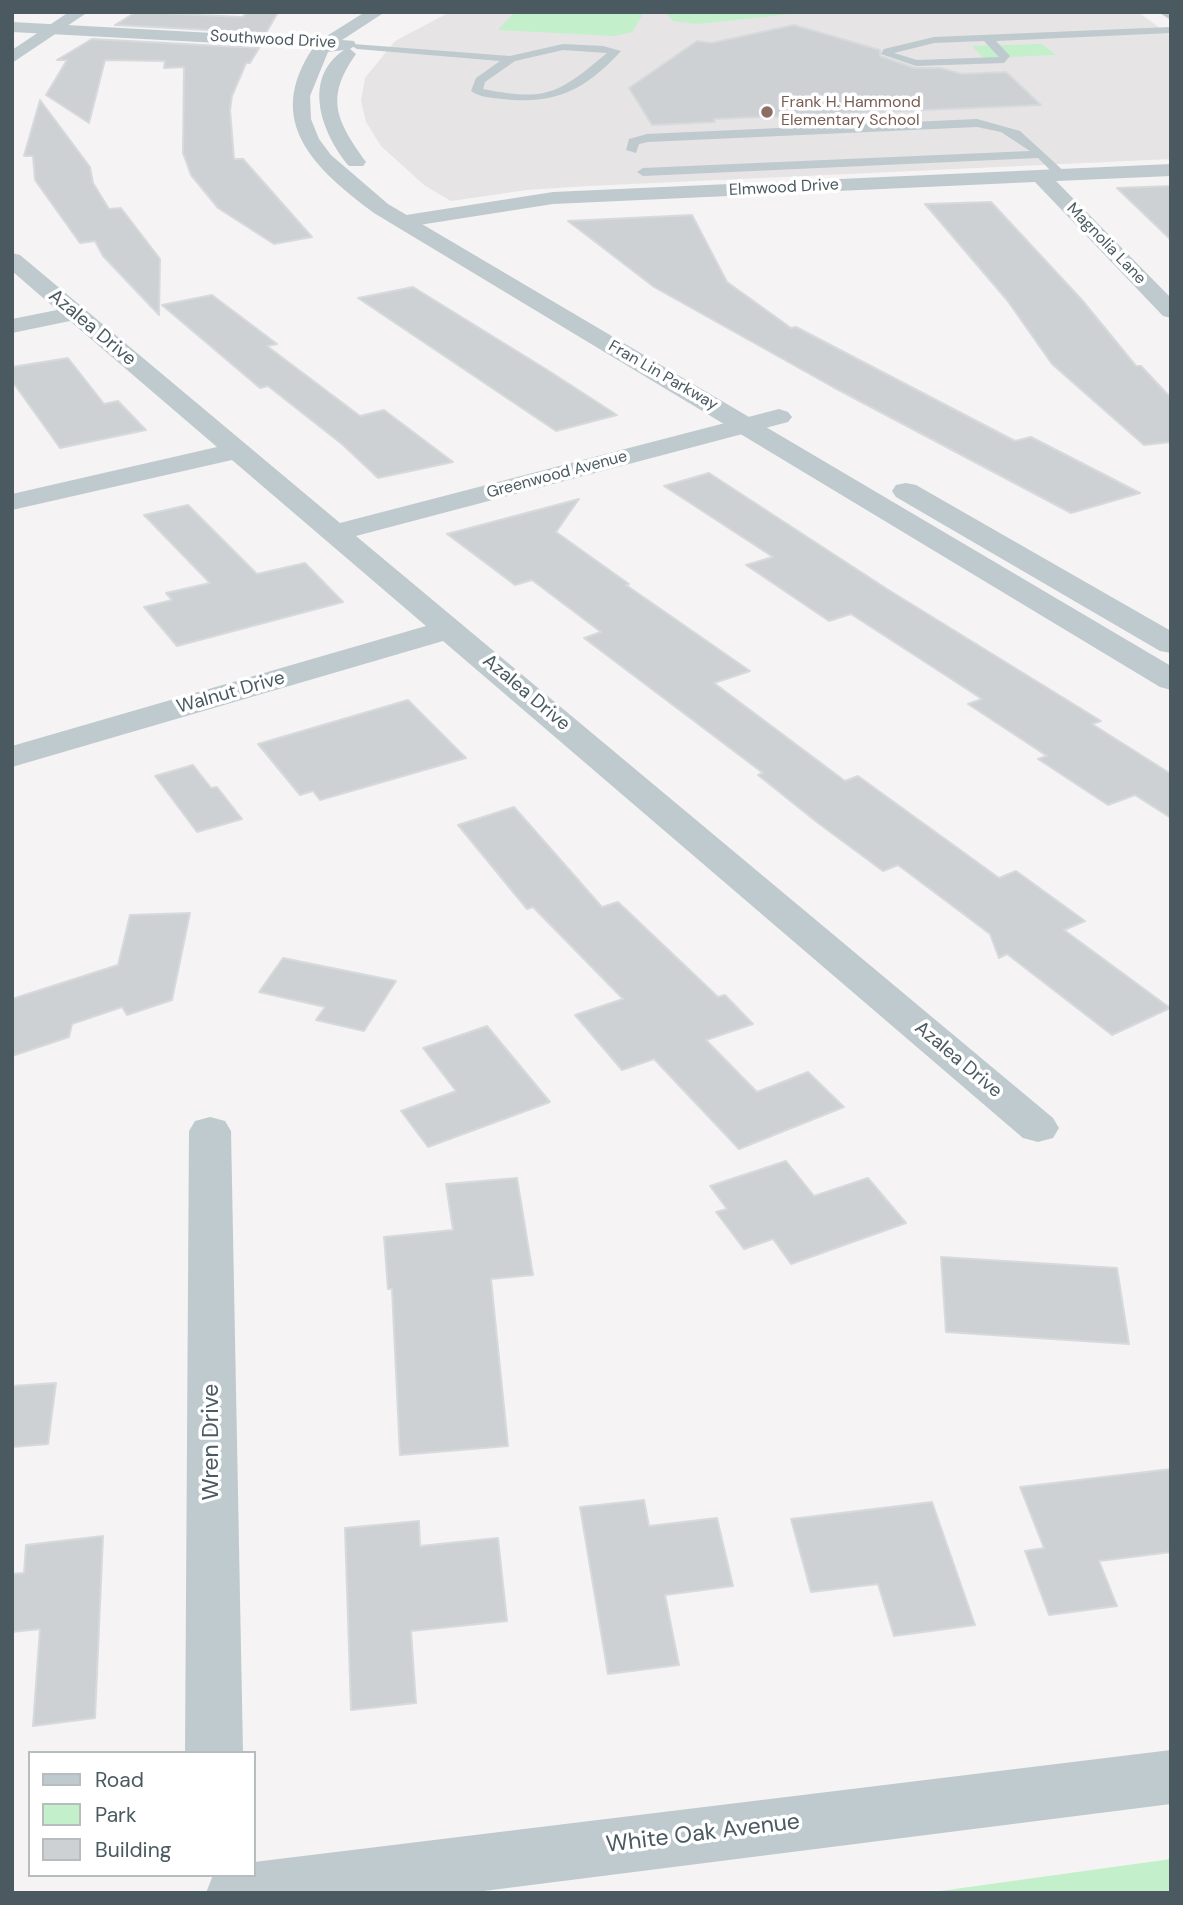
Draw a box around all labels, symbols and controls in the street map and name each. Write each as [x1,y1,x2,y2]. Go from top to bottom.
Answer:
street label: Southwood Drive [209,27,337,53]
place label: Frank H. Hammond Elementary School [781,93,921,131]
marker: Frank H. Hammond Elementary School [759,104,775,120]
street label: Elmwood Drive [729,176,839,200]
street label: Magnolia Lane [1062,199,1150,289]
street label: Azalea Drive [44,285,140,371]
street label: Fran Lin Parkway [605,337,721,415]
street label: Greenwood Avenue [485,447,629,503]
street label: Azalea Drive [478,650,574,736]
street label: Walnut Drive [174,667,288,719]
street label: Azalea Drive [910,1017,1006,1103]
street label: Wren Drive [198,1384,226,1500]
legend [28,1751,256,1877]
text: Road [95,1766,144,1794]
text: Park [95,1801,136,1829]
street label: White Oak Avenue [605,1808,801,1860]
text: Building [95,1836,171,1864]

